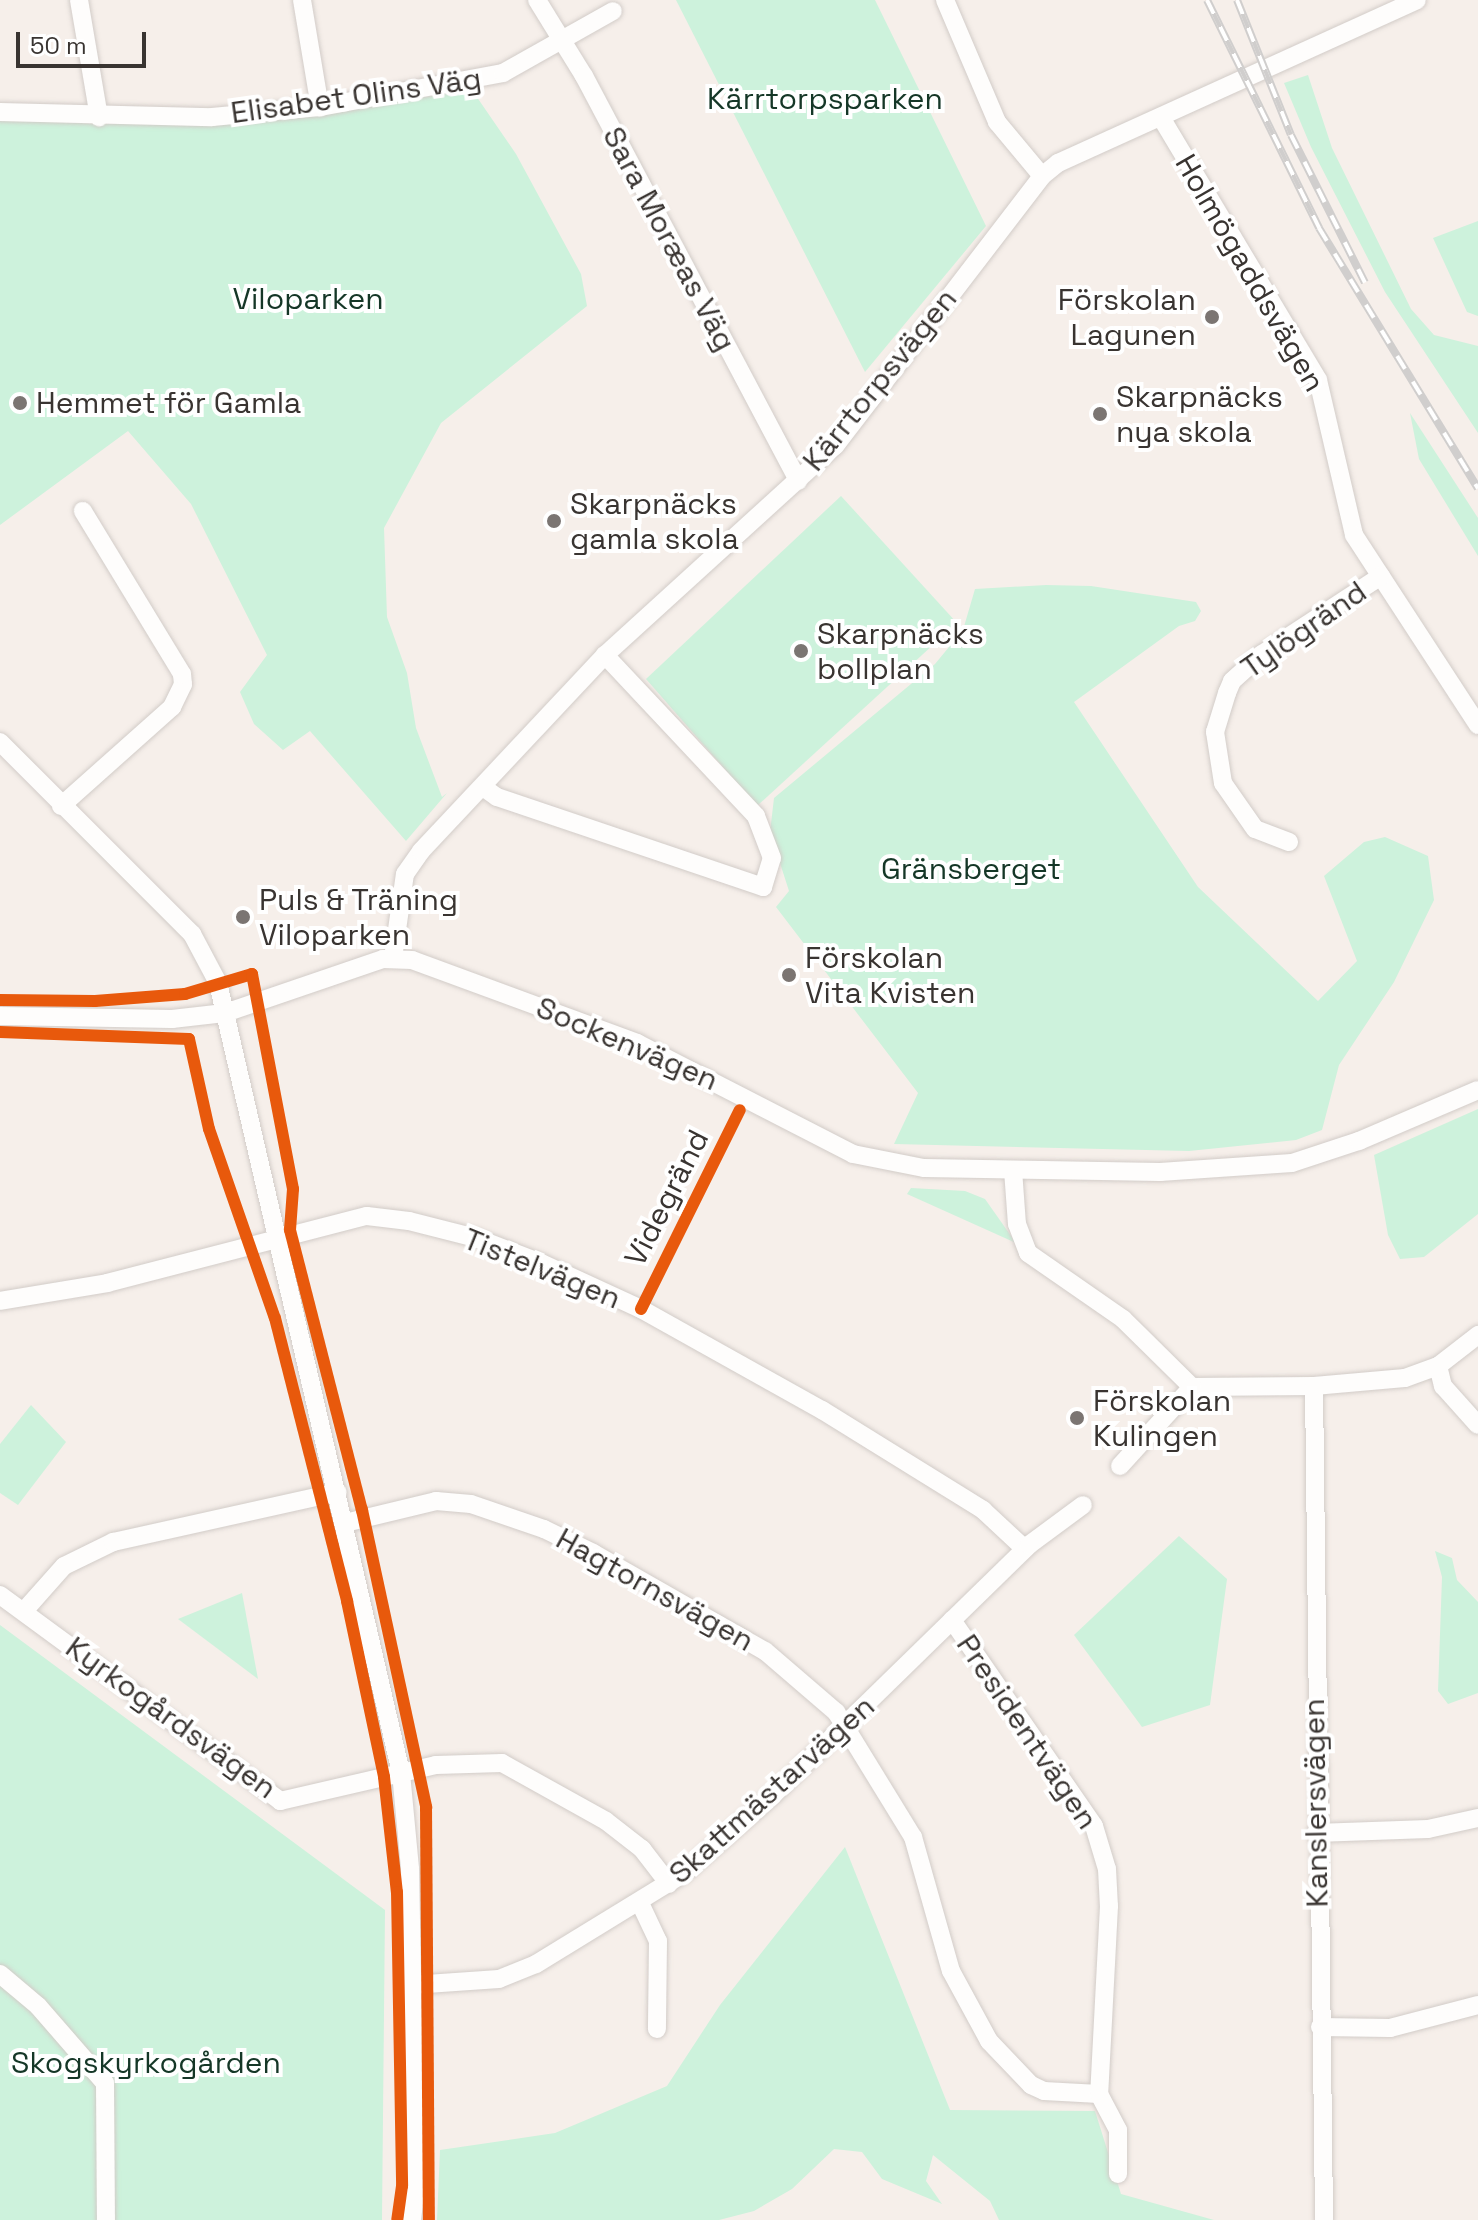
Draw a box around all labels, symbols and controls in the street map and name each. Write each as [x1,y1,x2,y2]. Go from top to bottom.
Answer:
scale bar [20,16,150,66]
text: 50 m [30,30,87,61]
street label: Elisabet Olins Väg [228,61,484,131]
park label: Kärrtorpsparken [707,81,943,117]
street label: Sara Moræas Väg [595,121,743,357]
street label: Holmögaddsvägen [1167,148,1333,398]
park label: Viloparken [232,281,384,317]
street label: Kärrtorpsvägen [796,282,964,478]
place label: Förskolan Lagunen [1058,282,1196,352]
marker: Förskolan Lagunen [1203,308,1221,326]
place label: Skarpnäcks nya skola [1116,379,1283,450]
place label: Hemmet för Gamla [36,385,301,421]
marker: Hemmet för Gamla [11,394,29,412]
marker: Skarpnäcks nya skola [1091,405,1109,423]
place label: Skarpnäcks gamla skola [570,486,739,556]
marker: Skarpnäcks gamla skola [545,512,563,530]
street label: Tylögränd [1234,574,1374,686]
place label: Skarpnäcks bollplan [817,616,984,686]
marker: Skarpnäcks bollplan [792,642,810,660]
park label: Gränsberget [881,851,1061,887]
place label: Puls & Träning Viloparken [259,882,459,952]
marker: Puls & Träning Viloparken [234,908,252,926]
place label: Förskolan Vita Kvisten [805,940,975,1010]
marker: Förskolan Vita Kvisten [780,966,798,984]
street label: Sockenvägen [531,990,723,1098]
street label: Videgränd [617,1124,717,1272]
street label: Tistelvägen [458,1221,626,1317]
place label: Förskolan Kulingen [1093,1383,1231,1454]
marker: Förskolan Kulingen [1068,1409,1086,1427]
street label: Hagtornsvägen [550,1521,760,1659]
street label: Presidentvägen [949,1628,1105,1836]
street label: Kyrkogårdsvägen [59,1630,283,1806]
street label: Skattmästarvägen [662,1688,882,1892]
street label: Kanslersvägen [1296,1698,1336,1908]
park label: Skogskyrkogården [11,2045,281,2081]

